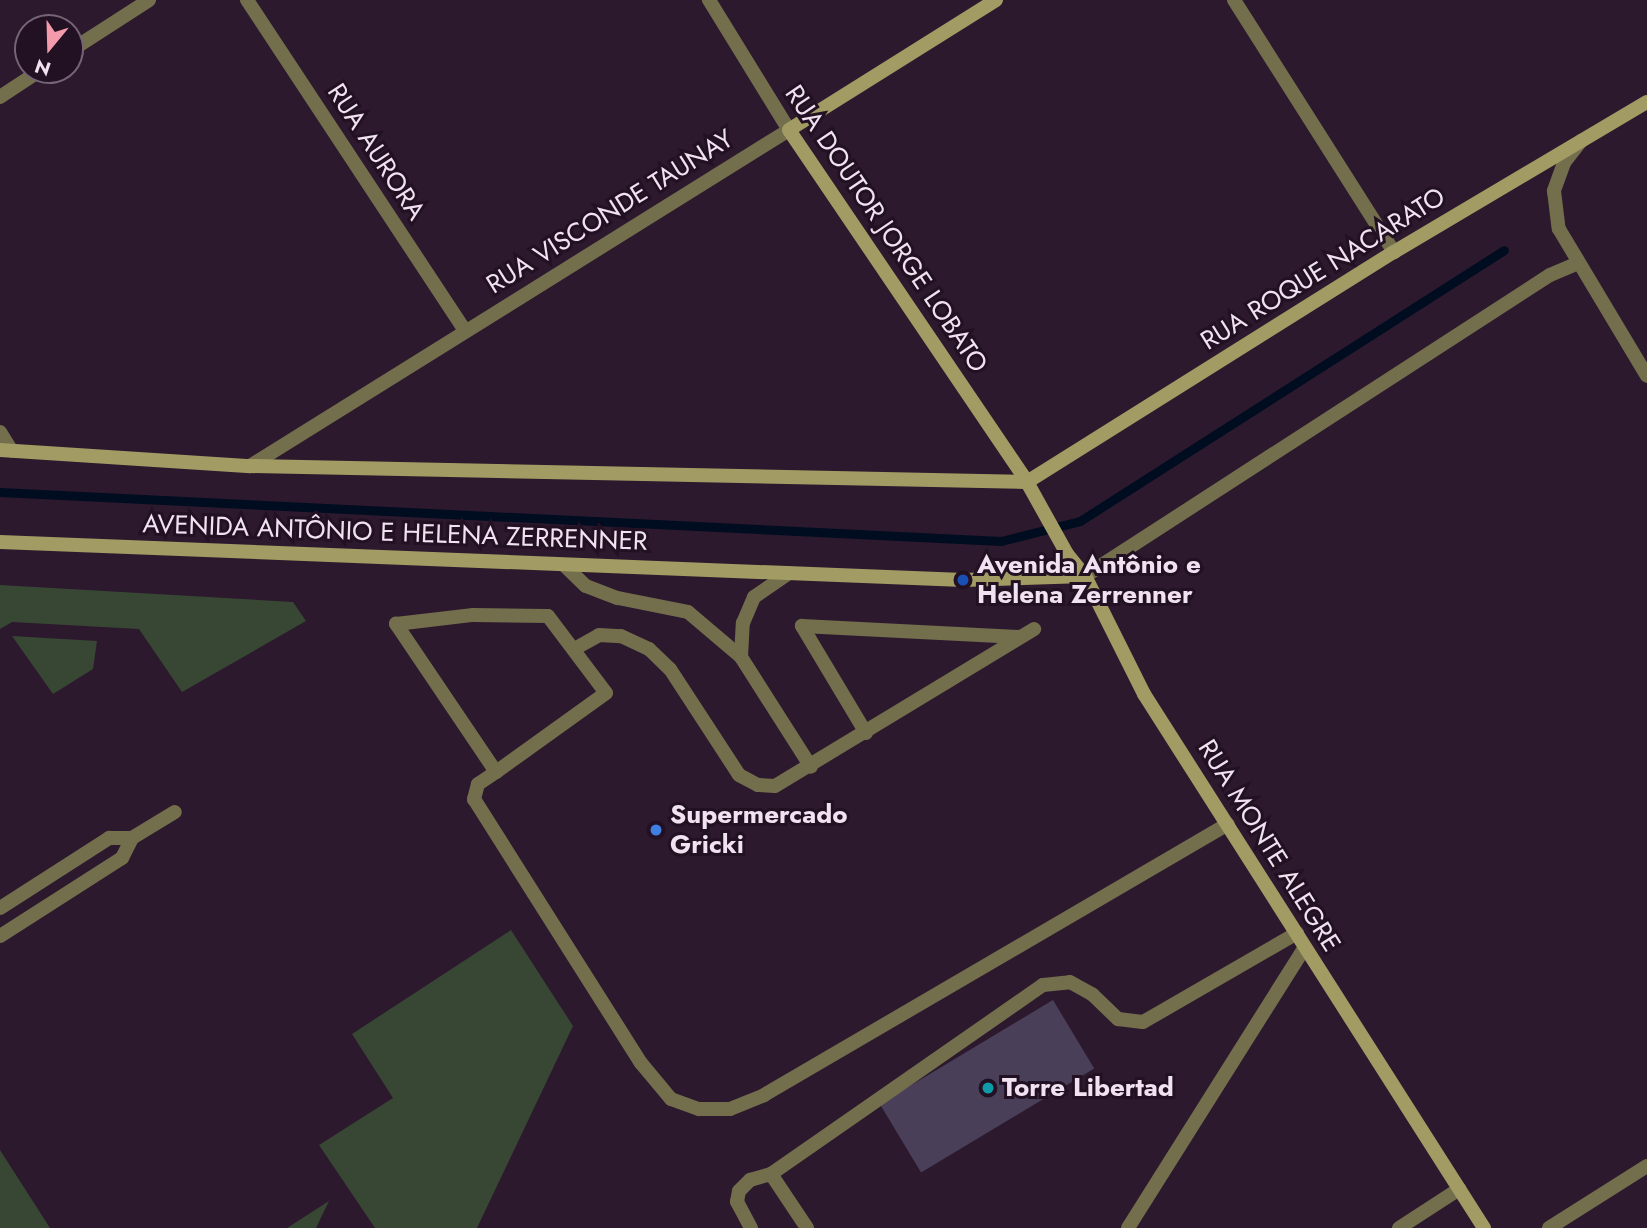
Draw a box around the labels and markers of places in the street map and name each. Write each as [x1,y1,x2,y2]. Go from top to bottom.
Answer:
place label: Avenida Antônio e Helena Zerrenner [977,549,1201,610]
marker: Avenida Antônio e Helena Zerrenner [955,572,971,588]
place label: Supermercado Gricki [670,799,848,860]
marker: Supermercado Gricki [648,822,664,838]
place label: Torre Libertad [1002,1072,1174,1104]
marker: Torre Libertad [980,1080,996,1096]

